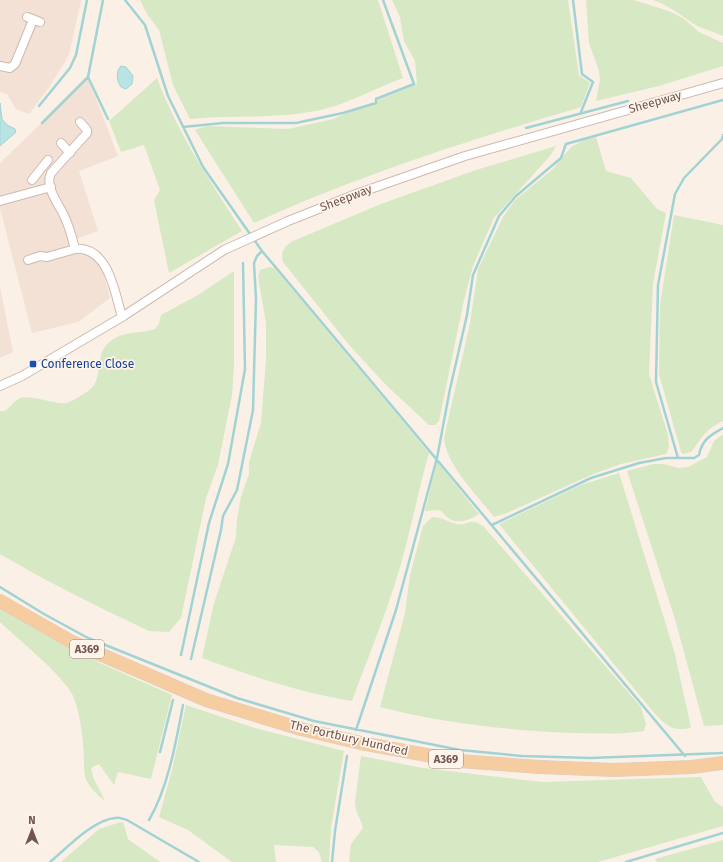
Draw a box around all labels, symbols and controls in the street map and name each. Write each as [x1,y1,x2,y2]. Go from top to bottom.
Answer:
street label: Sheepway [627,88,683,116]
street label: Sheepway [318,182,374,214]
place label: Conference Close [41,357,134,371]
marker: Conference Close [28,359,38,369]
road number: A369 [70,640,104,658]
street label: The Portbury Hundred [289,718,409,758]
road number: A369 [429,750,463,768]
north arrow [12,810,52,850]
text: N [28,814,36,827]

